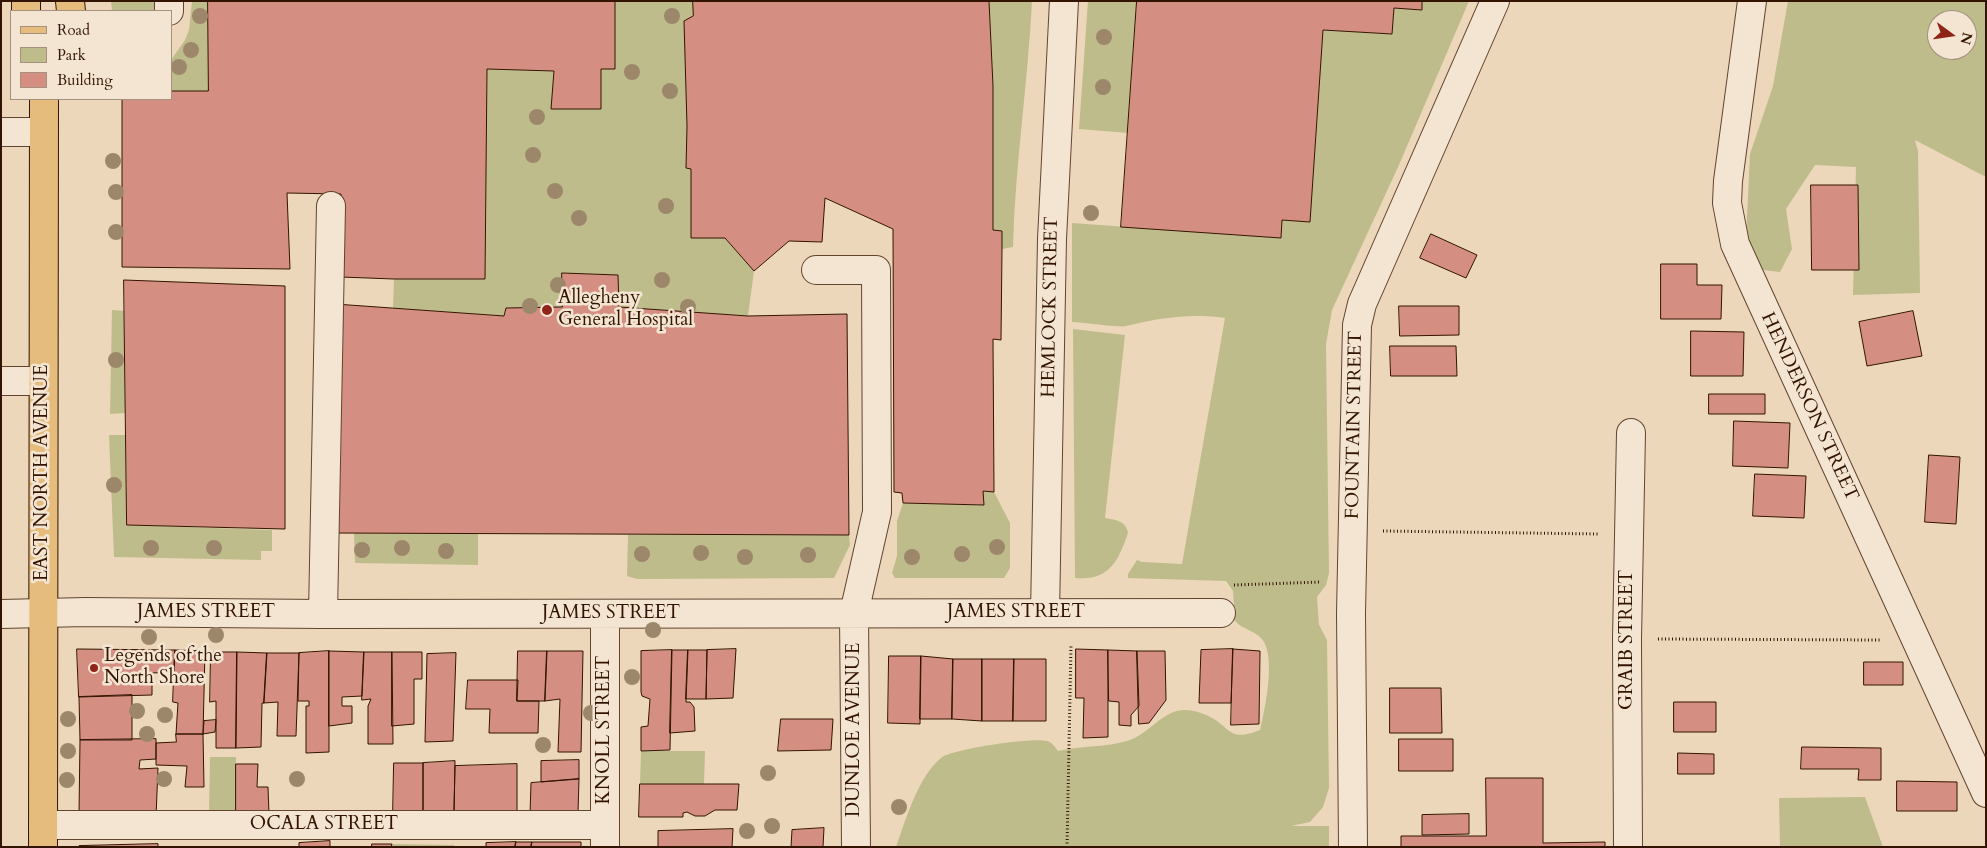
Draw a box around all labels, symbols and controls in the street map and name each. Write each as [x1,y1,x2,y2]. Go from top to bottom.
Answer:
legend [10,10,172,100]
north arrow [1927,10,1977,60]
text: Road [57,20,90,40]
text: N [1955,30,1977,47]
text: Park [57,45,86,65]
text: Building [57,70,113,90]
street label: HEMLOCK STREET [1038,216,1064,398]
place label: Allegheny General Hospital [558,288,693,332]
marker: Allegheny General Hospital [540,303,554,317]
street label: HENDERSON STREET [1755,309,1863,505]
street label: FOUNTAIN STREET [1342,331,1368,519]
street label: EAST NORTH AVENUE [32,364,54,582]
street label: GRAIB STREET [1617,570,1639,710]
street label: JAMES STREET [137,602,275,624]
street label: JAMES STREET [947,602,1085,624]
street label: JAMES STREET [542,603,680,625]
street label: DUNLOE AVENUE [844,643,866,817]
place label: Legends of the North Shore [104,646,222,690]
street label: KNOLL STREET [594,656,616,804]
marker: Legends of the North Shore [88,662,100,674]
street label: OCALA STREET [250,814,398,836]

